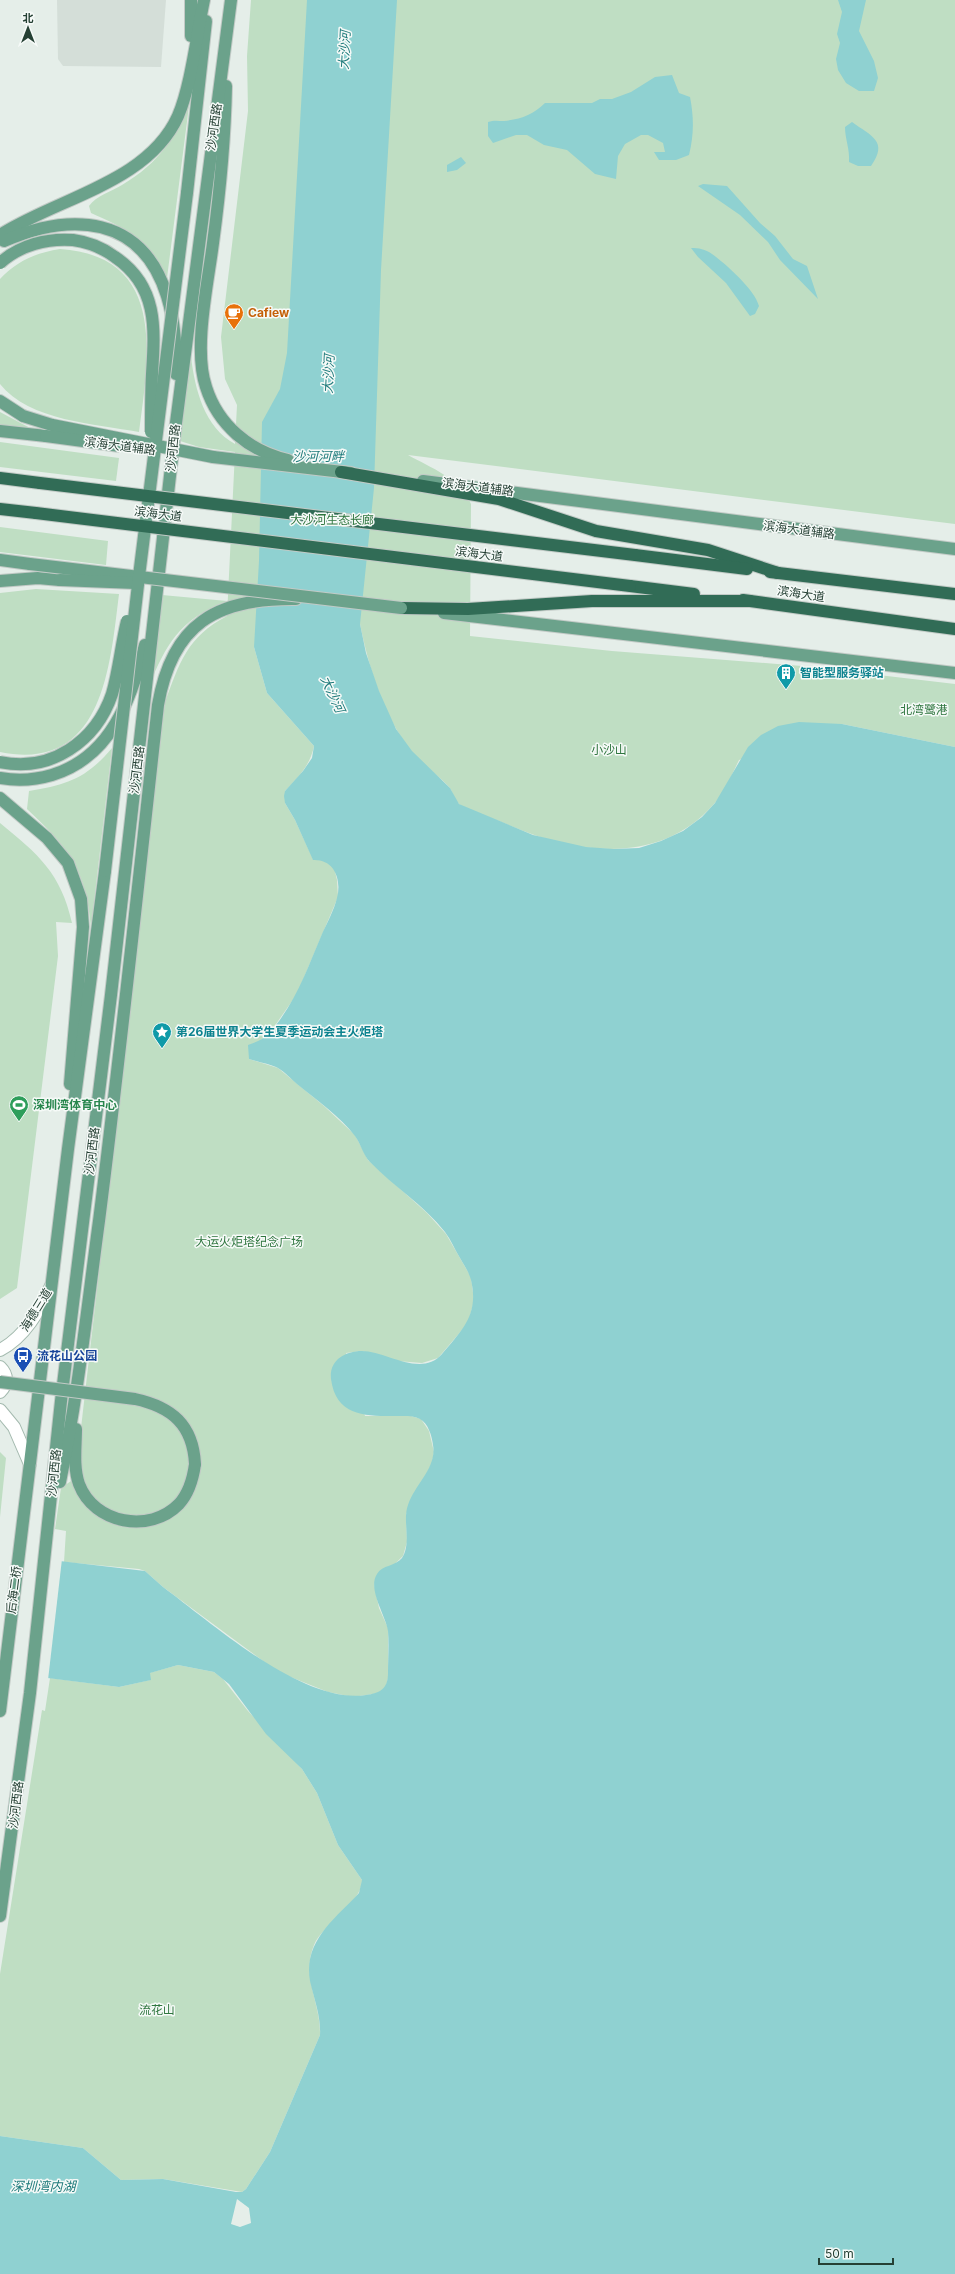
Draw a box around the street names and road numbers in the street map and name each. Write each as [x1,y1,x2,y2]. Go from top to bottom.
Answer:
street label: 沙河西路 [203,102,224,152]
street label: 沙河西路 [163,423,182,473]
street label: 滨海大道辅路 [83,434,157,457]
street label: 滨海大道辅路 [441,475,515,498]
street label: 滨海大道 [133,503,183,524]
street label: 滨海大道辅路 [762,518,836,541]
street label: 滨海大道 [454,543,504,564]
street label: 滨海大道 [776,583,826,604]
street label: 沙河西路 [126,745,147,795]
street label: 沙河西路 [81,1126,102,1176]
street label: 海德三道 [16,1285,55,1334]
street label: 沙河西路 [44,1448,63,1498]
street label: 后海二桥 [3,1565,24,1615]
street label: 沙河西路 [5,1780,26,1830]

